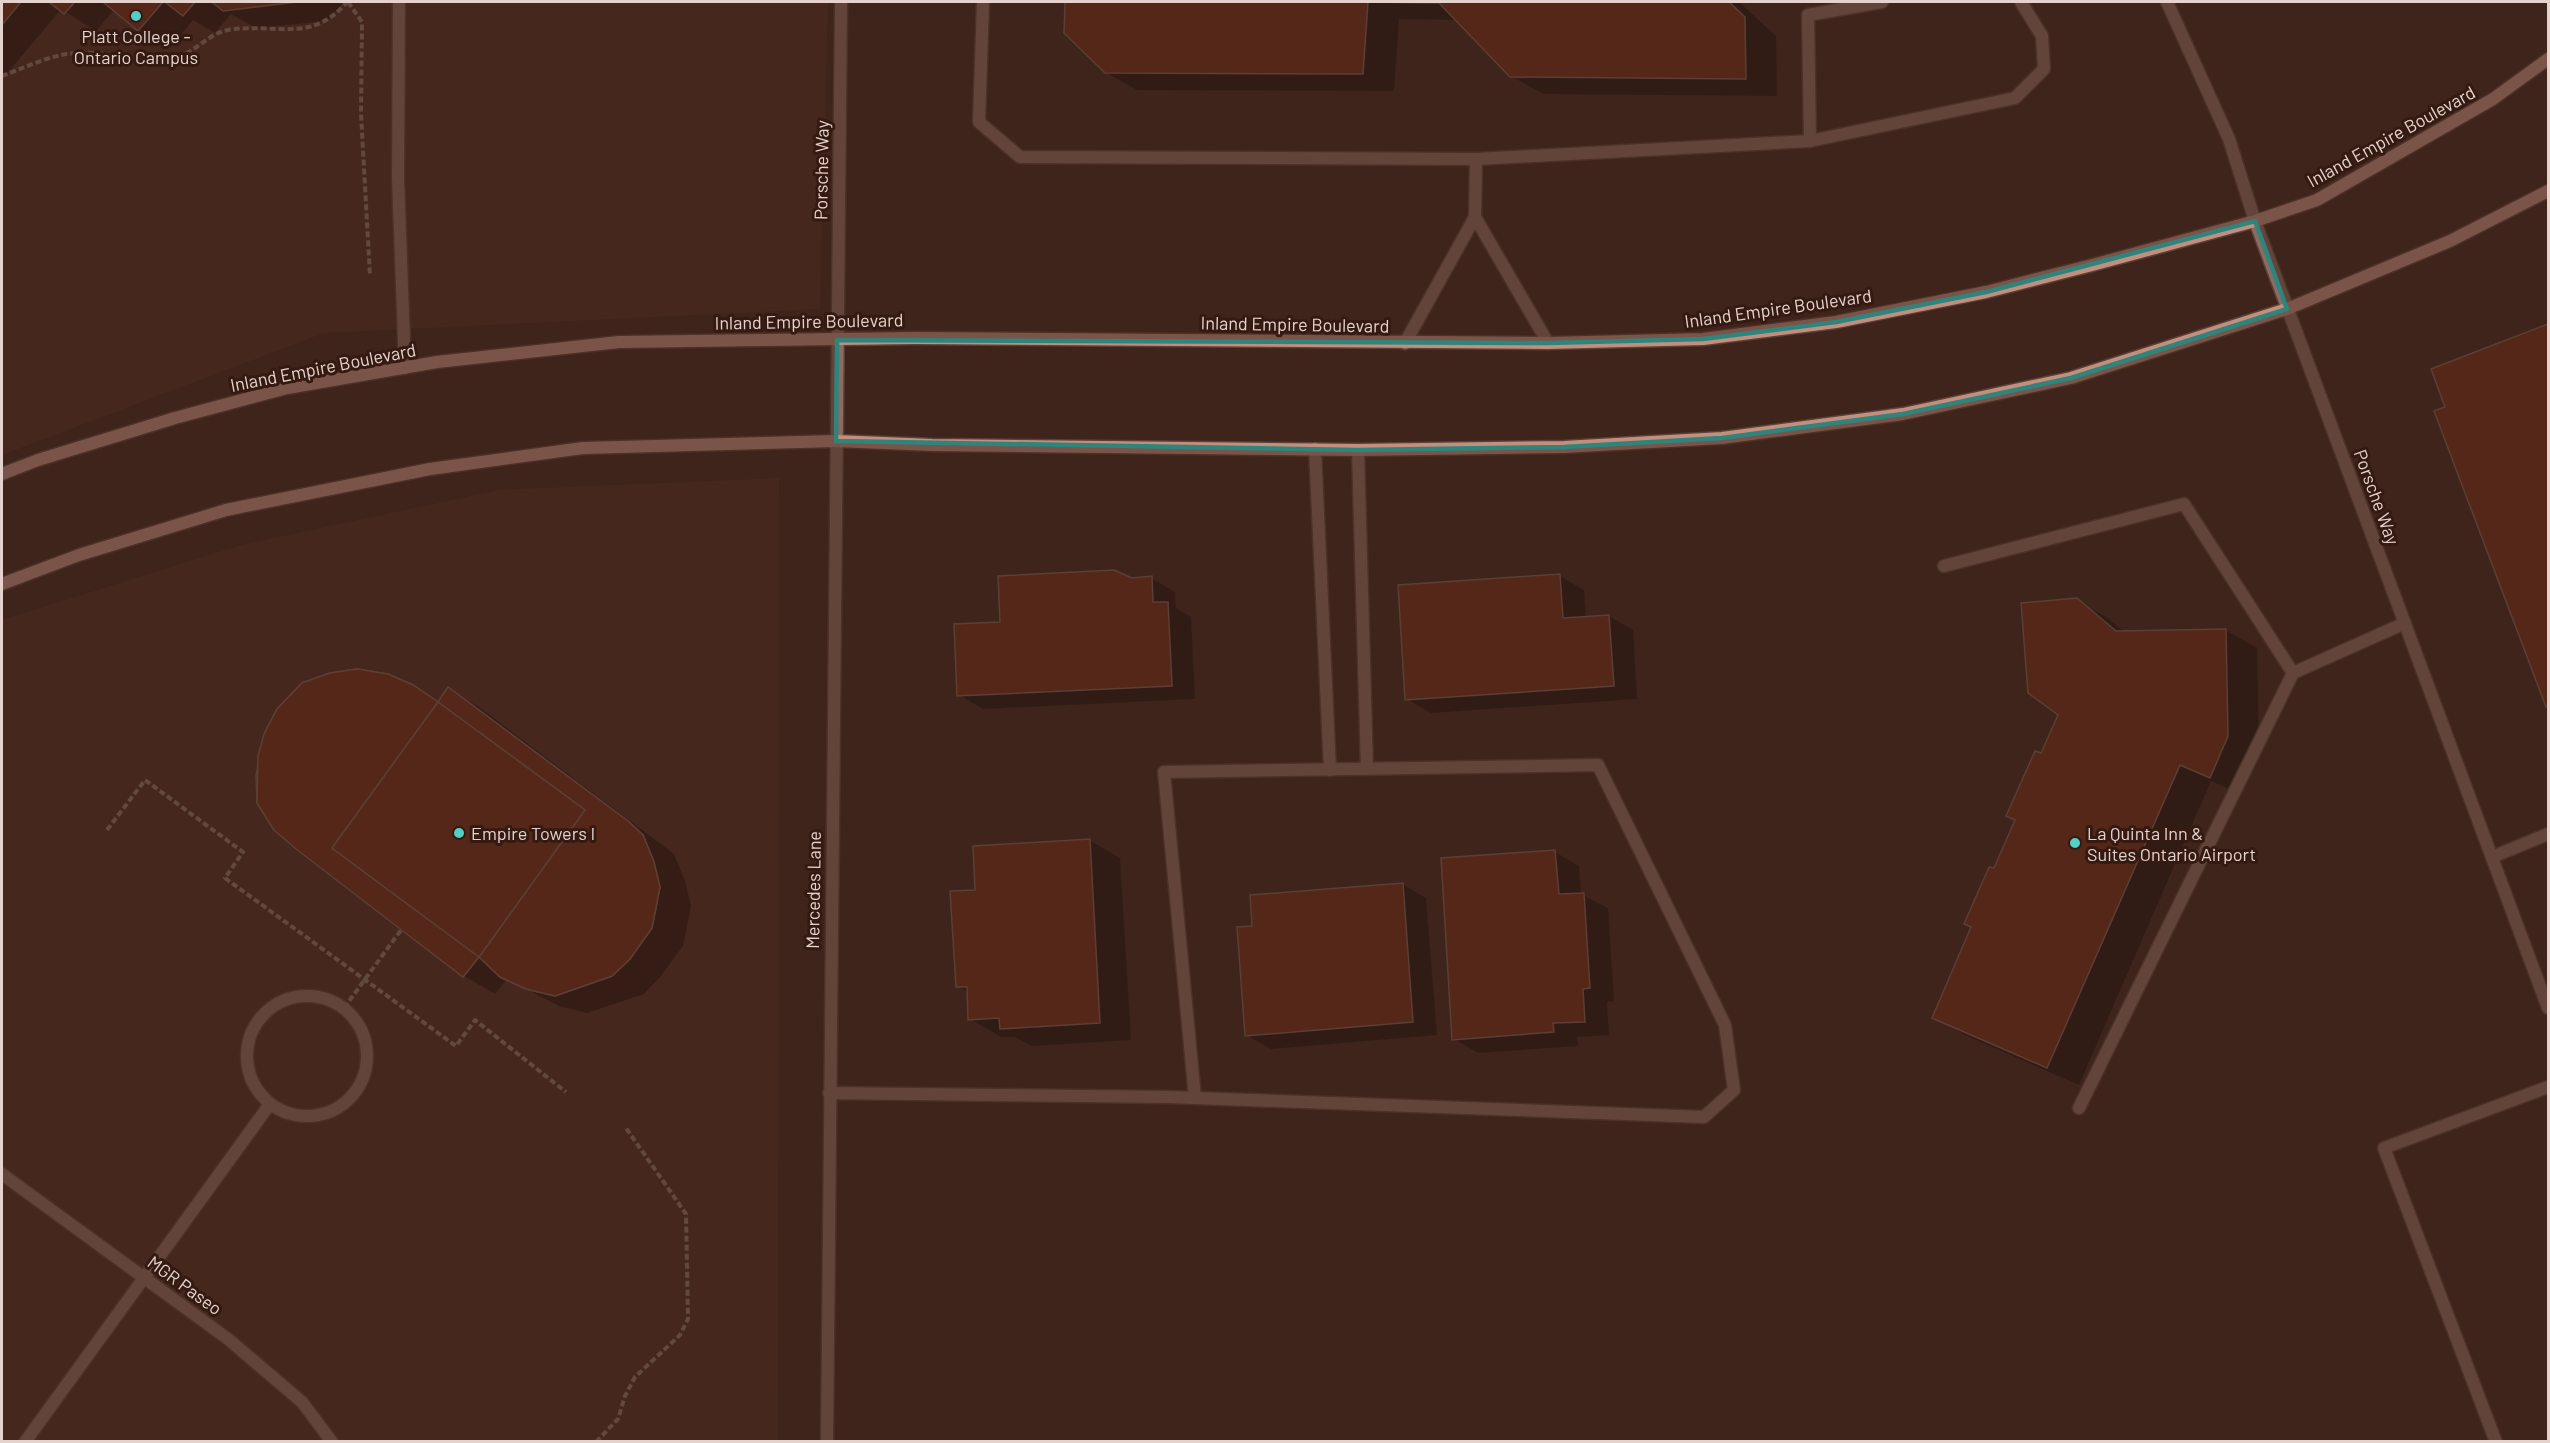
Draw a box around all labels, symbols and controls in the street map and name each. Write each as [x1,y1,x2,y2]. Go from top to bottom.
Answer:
marker: Platt College - Ontario Campus [129,9,143,23]
place label: Platt College - Ontario Campus [74,25,198,68]
street label: Inland Empire Boulevard [2303,81,2479,191]
street label: Porsche Way [809,120,833,220]
street label: Inland Empire Boulevard [1683,284,1873,332]
street label: Inland Empire Boulevard [714,308,904,334]
street label: Inland Empire Boulevard [1200,311,1390,337]
street label: Inland Empire Boulevard [228,338,418,396]
street label: Porsche Way [2350,446,2404,548]
place label: Empire Towers I [471,822,595,844]
place label: La Quinta Inn & Suites Ontario Airport [2087,822,2256,865]
marker: Empire Towers I [452,826,466,840]
street label: Mercedes Lane [801,831,825,949]
marker: La Quinta Inn & Suites Ontario Airport [2068,836,2082,850]
street label: MGR Paseo [144,1251,226,1319]

